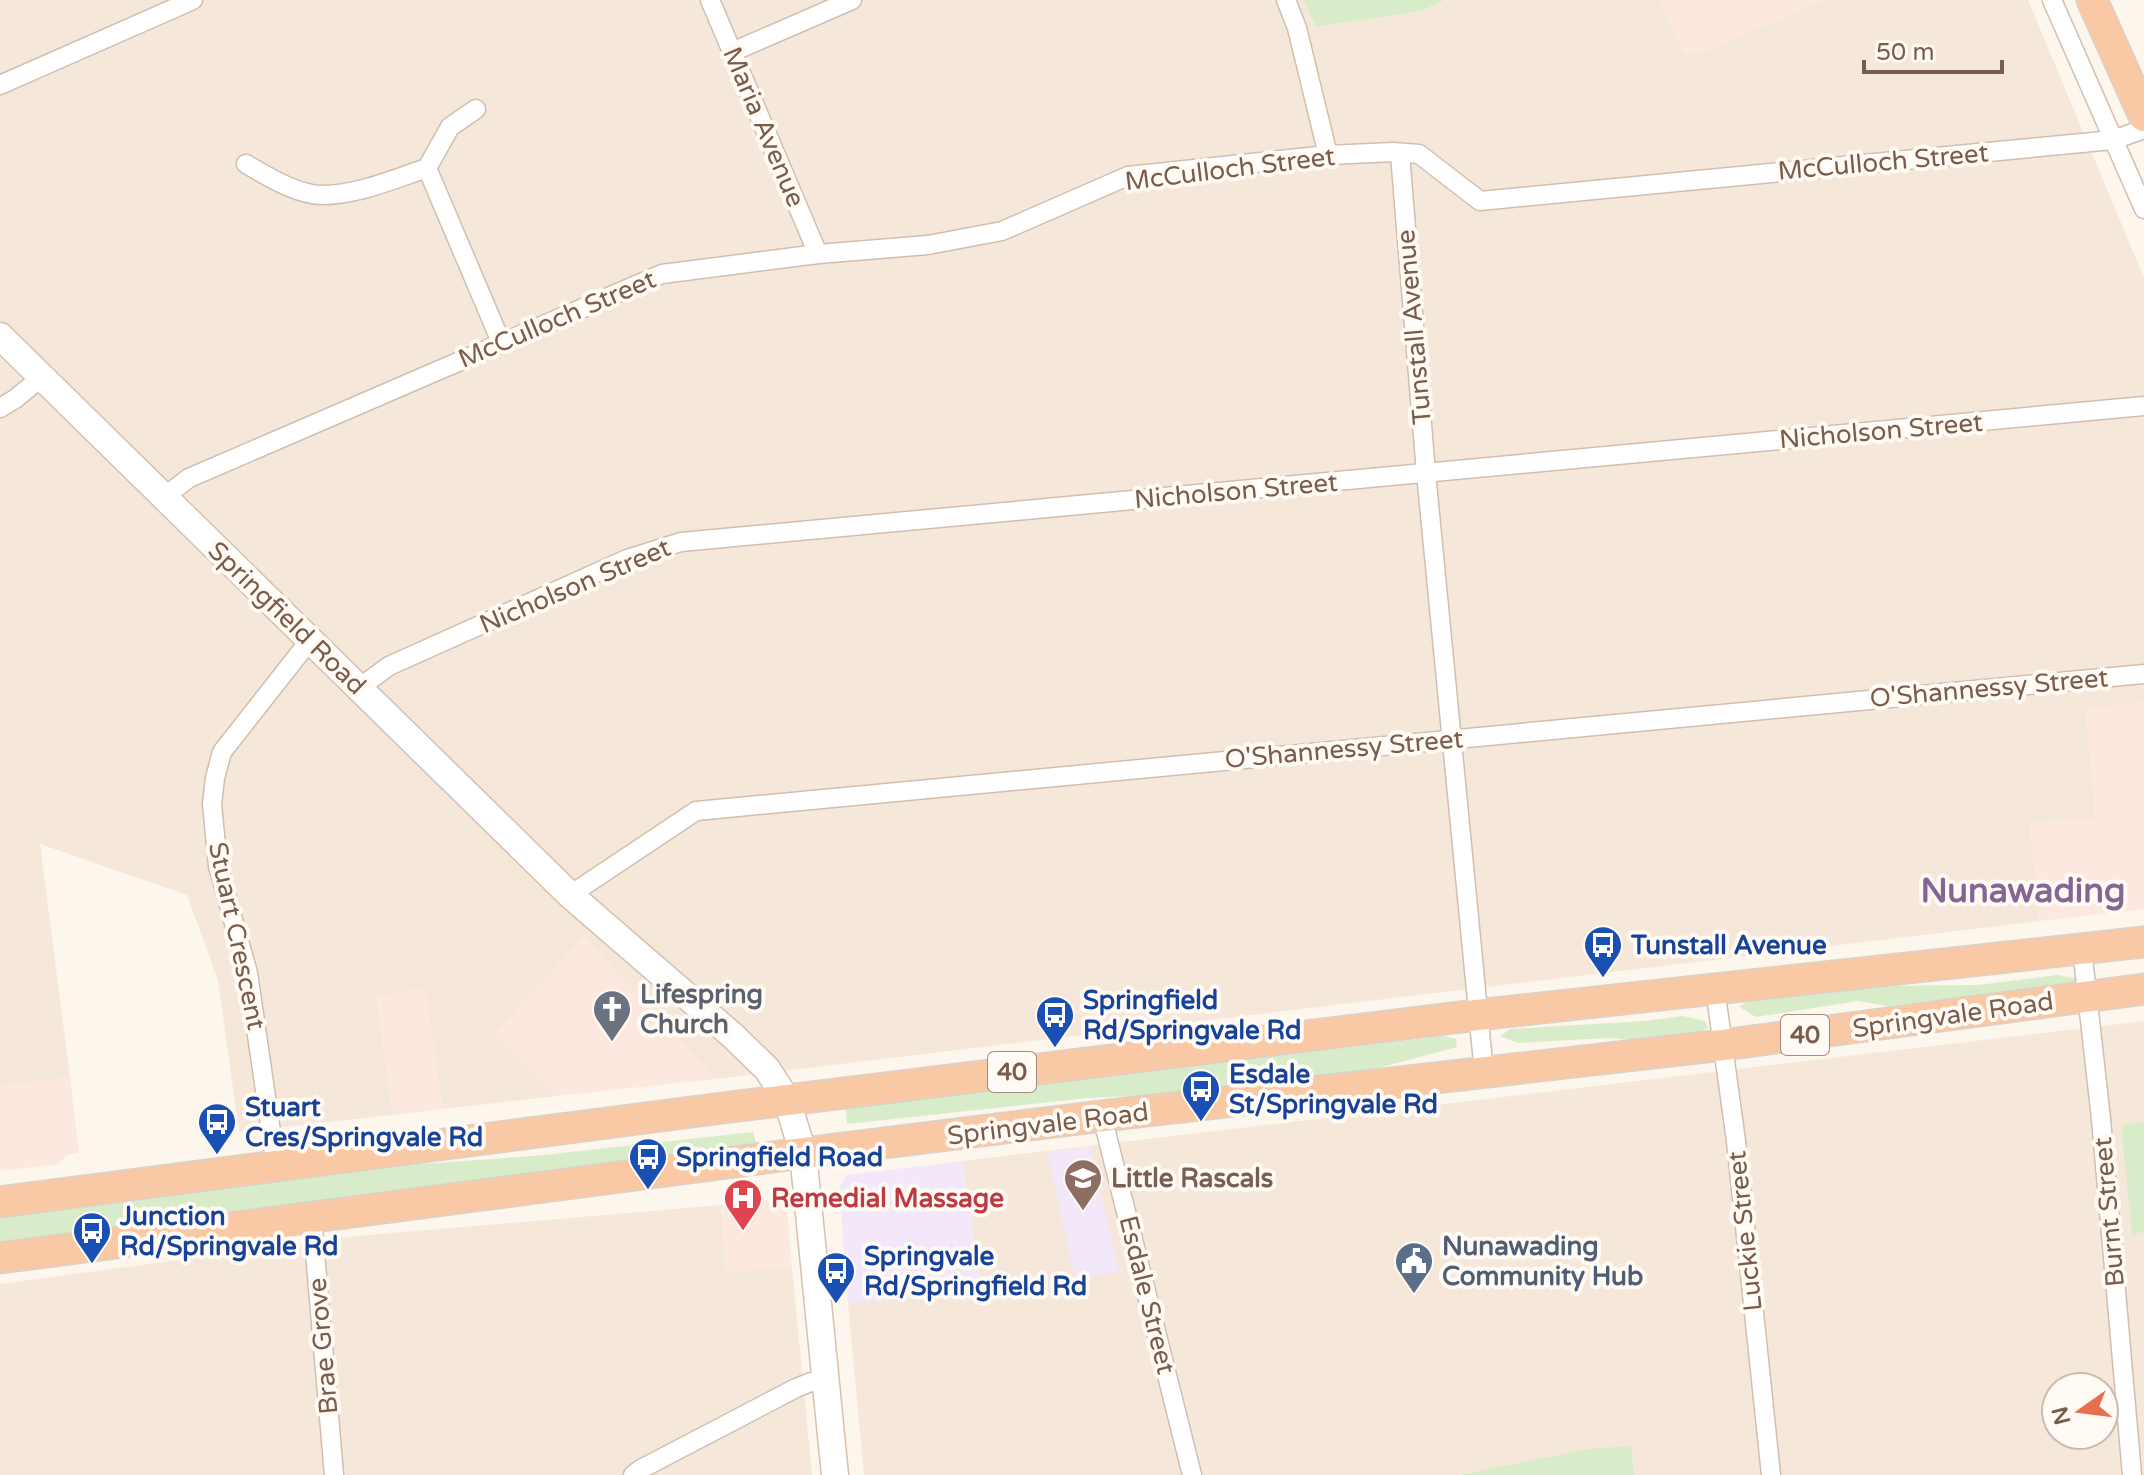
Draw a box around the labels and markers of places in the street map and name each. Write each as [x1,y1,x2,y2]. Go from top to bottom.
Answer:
bus stop icon: Tunstall Avenue [1582,924,1624,979]
place label: Tunstall Avenue [1630,930,1827,961]
place label: Lifespring Church [640,979,763,1040]
place label: Springfield Rd/Springvale Rd [1083,985,1301,1046]
church icon: Lifespring Church [591,988,633,1043]
bus stop icon: Springfield Rd/Springvale Rd [1034,994,1076,1049]
place label: Esdale St/Springvale Rd [1229,1059,1438,1120]
bus stop icon: Esdale St/Springvale Rd [1180,1068,1222,1123]
place label: Stuart Cres/Springvale Rd [245,1092,483,1153]
bus stop icon: Stuart Cres/Springvale Rd [196,1101,238,1156]
bus stop icon: Springfield Road [627,1136,669,1191]
place label: Springfield Road [676,1142,883,1173]
school or university icon: Little Rascals [1062,1157,1104,1212]
place label: Little Rascals [1111,1163,1273,1194]
hospital icon: Remedial Massage [722,1177,764,1232]
place label: Remedial Massage [771,1183,1004,1214]
place label: Junction Rd/Springvale Rd [119,1201,338,1262]
bus stop icon: Junction Rd/Springvale Rd [71,1210,113,1265]
place label: Nunawading Community Hub [1442,1231,1643,1292]
public building icon: Nunawading Community Hub [1393,1240,1435,1295]
place label: Springvale Rd/Springfield Rd [864,1241,1087,1302]
bus stop icon: Springvale Rd/Springfield Rd [815,1250,857,1305]

